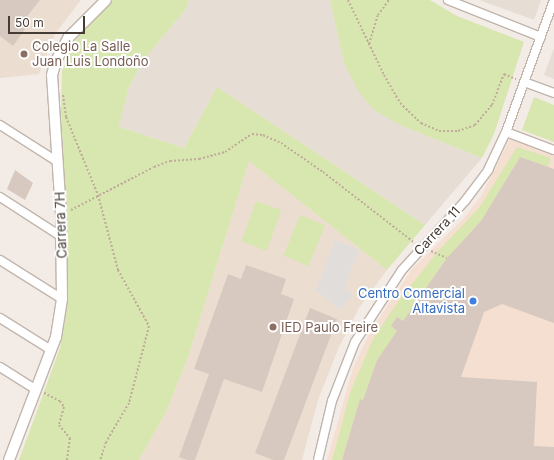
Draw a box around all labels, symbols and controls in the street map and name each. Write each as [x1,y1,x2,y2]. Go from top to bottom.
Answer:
scale bar [10,8,87,34]
text: 50 m [15,15,44,30]
place label: Colegio La Salle Juan Luis Londoño [32,39,149,70]
marker: Colegio La Salle Juan Luis Londoño [19,49,29,59]
street label: Carrera 7H [52,191,70,259]
street label: Carrera 11 [411,204,463,258]
place label: Centro Comercial Altavista [358,286,465,317]
marker: Centro Comercial Altavista [468,296,478,306]
place label: IED Paulo Freire [281,319,378,335]
marker: IED Paulo Freire [268,322,278,332]

